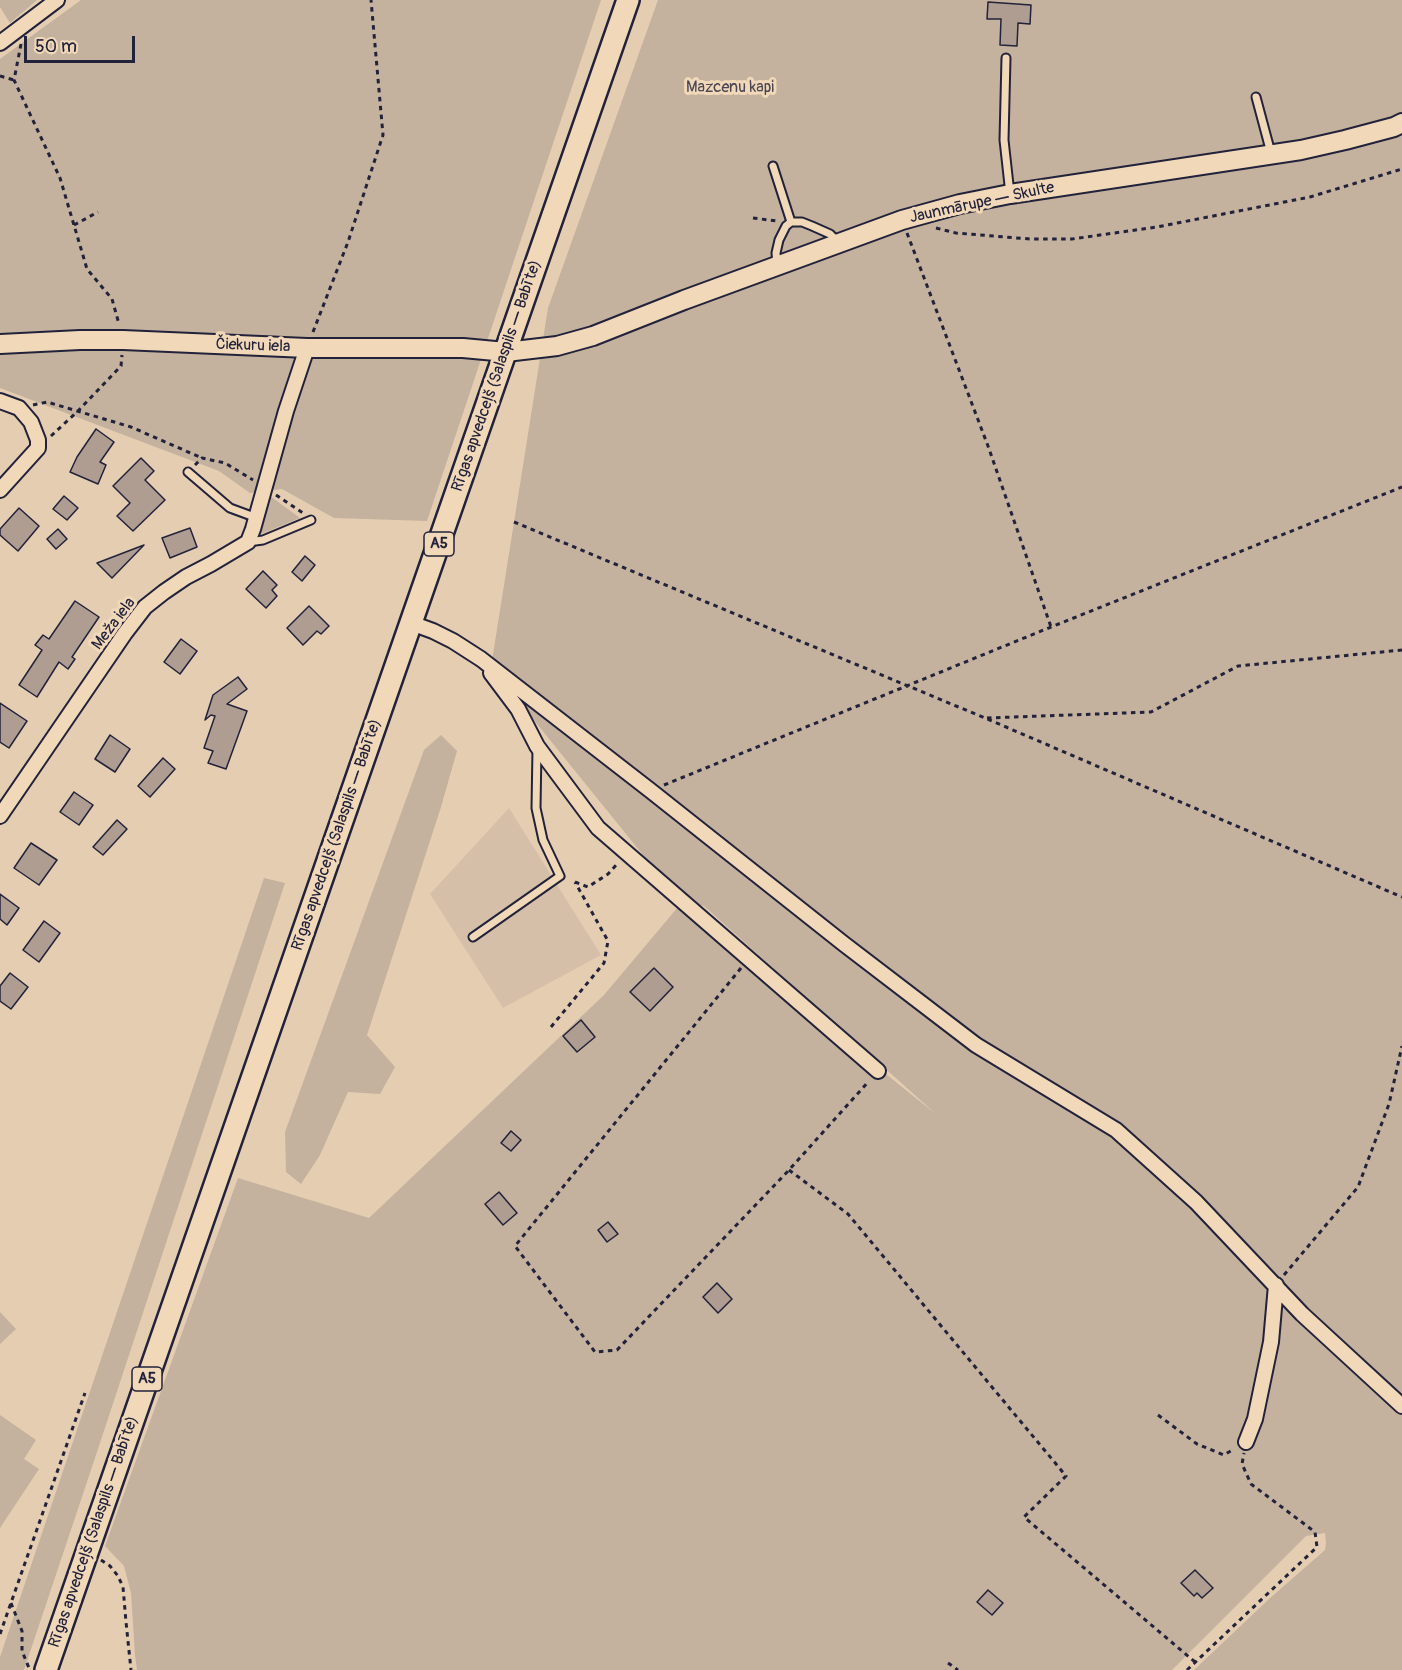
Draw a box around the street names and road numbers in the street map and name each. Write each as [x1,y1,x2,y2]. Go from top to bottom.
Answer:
street label: Jaunmārupe — Skulte [908,178,1056,228]
street label: Rīgas apvedceļš (Salaspils — Babīte) [448,258,546,494]
street label: Čiekuru iela [215,335,291,357]
road number: A5 [424,532,454,556]
street label: Meža iela [88,594,140,654]
street label: Rīgas apvedceļš (Salaspils — Babīte) [288,717,386,953]
road number: A5 [132,1367,162,1391]
street label: Rīgas apvedceļš (Salaspils — Babīte) [45,1414,143,1650]

